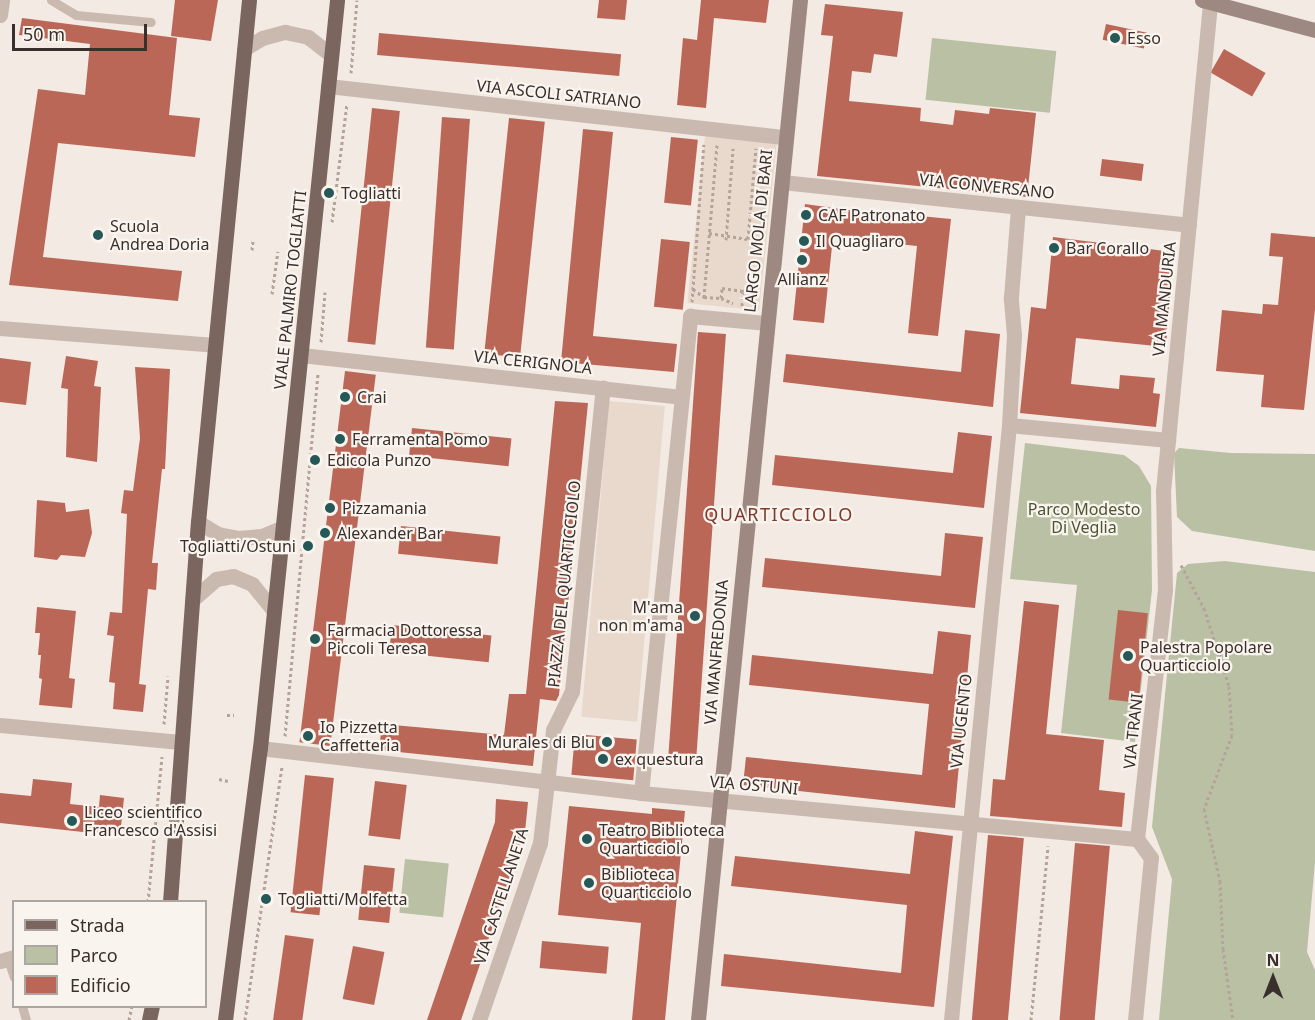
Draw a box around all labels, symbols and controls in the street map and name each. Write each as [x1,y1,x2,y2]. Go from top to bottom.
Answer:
scale bar [15,12,150,50]
text: 50 m [23,22,65,46]
place label: Esso [1127,28,1161,48]
marker: Esso [1108,31,1122,45]
street label: VIA ASCOLI SATRIANO [476,76,642,112]
street label: LARGO MOLA DI BARI [740,148,776,314]
street label: VIA CONVERSANO [918,169,1056,203]
place label: Togliatti [341,183,401,203]
marker: Togliatti [322,186,336,200]
street label: VIALE PALMIRO TOGLIATTI [270,190,310,390]
place label: CAF Patronato [818,205,926,225]
marker: CAF Patronato [799,208,813,222]
place label: Scuola Andrea Doria [110,216,209,254]
marker: Scuola Andrea Doria [91,228,105,242]
place label: Il Quagliaro [816,231,904,251]
marker: Il Quagliaro [797,234,811,248]
place label: Bar Corallo [1066,238,1149,258]
marker: Bar Corallo [1047,241,1061,255]
street label: VIA MANDURIA [1148,241,1180,357]
marker: Allianz [795,253,809,267]
place label: Allianz [778,269,826,289]
street label: VIA CERIGNOLA [473,346,593,378]
place label: Crai [357,387,387,407]
marker: Crai [338,390,352,404]
place label: Ferramenta Pomo [352,429,488,449]
marker: Ferramenta Pomo [333,432,347,446]
place label: Edicola Punzo [327,450,431,470]
marker: Edicola Punzo [308,453,322,467]
street label: PIAZZA DEL QUARTICCIOLO [544,480,584,688]
place label: Pizzamania [342,498,427,518]
park label: Parco Modesto Di Veglia [1028,499,1140,537]
marker: Pizzamania [323,501,337,515]
district label: QUARTICCIOLO [704,503,854,525]
place label: Alexander Bar [337,523,443,543]
marker: Alexander Bar [318,526,332,540]
place label: Togliatti/Ostuni [180,536,296,556]
marker: Togliatti/Ostuni [301,539,315,553]
street label: VIA MANFREDONIA [700,579,732,725]
place label: M'ama non m'ama [599,597,683,635]
marker: M'ama non m'ama [688,609,702,623]
place label: Farmacia Dottoressa Piccoli Teresa [327,620,482,658]
marker: Farmacia Dottoressa Piccoli Teresa [308,632,322,646]
place label: Palestra Popolare Quarticciolo [1140,637,1272,675]
marker: Palestra Popolare Quarticciolo [1121,649,1135,663]
street label: VIA UGENTO [946,673,976,769]
street label: VIA TRANI [1119,692,1147,770]
place label: Io Pizzetta Caffetteria [320,717,399,755]
marker: Io Pizzetta Caffetteria [301,729,315,743]
place label: Murales di Blu [488,732,595,752]
marker: Murales di Blu [600,735,614,749]
place label: ex questura [615,749,704,769]
marker: ex questura [596,752,610,766]
street label: VIA OSTUNI [709,772,799,798]
place label: Liceo scientifico Francesco d'Assisi [84,802,217,840]
marker: Liceo scientifico Francesco d'Assisi [65,814,79,828]
place label: Teatro Biblioteca Quarticciolo [599,820,724,858]
street label: VIA CASTELLANETA [470,825,532,967]
marker: Teatro Biblioteca Quarticciolo [580,832,594,846]
place label: Biblioteca Quarticciolo [601,864,692,902]
marker: Biblioteca Quarticciolo [582,876,596,890]
place label: Togliatti/Molfetta [278,889,408,909]
marker: Togliatti/Molfetta [259,892,273,906]
legend [12,900,207,1008]
text: Strada [70,913,125,937]
text: Parco [70,943,118,967]
north arrow [1243,948,1303,1008]
text: N [1266,949,1280,971]
text: Edificio [70,973,131,997]

